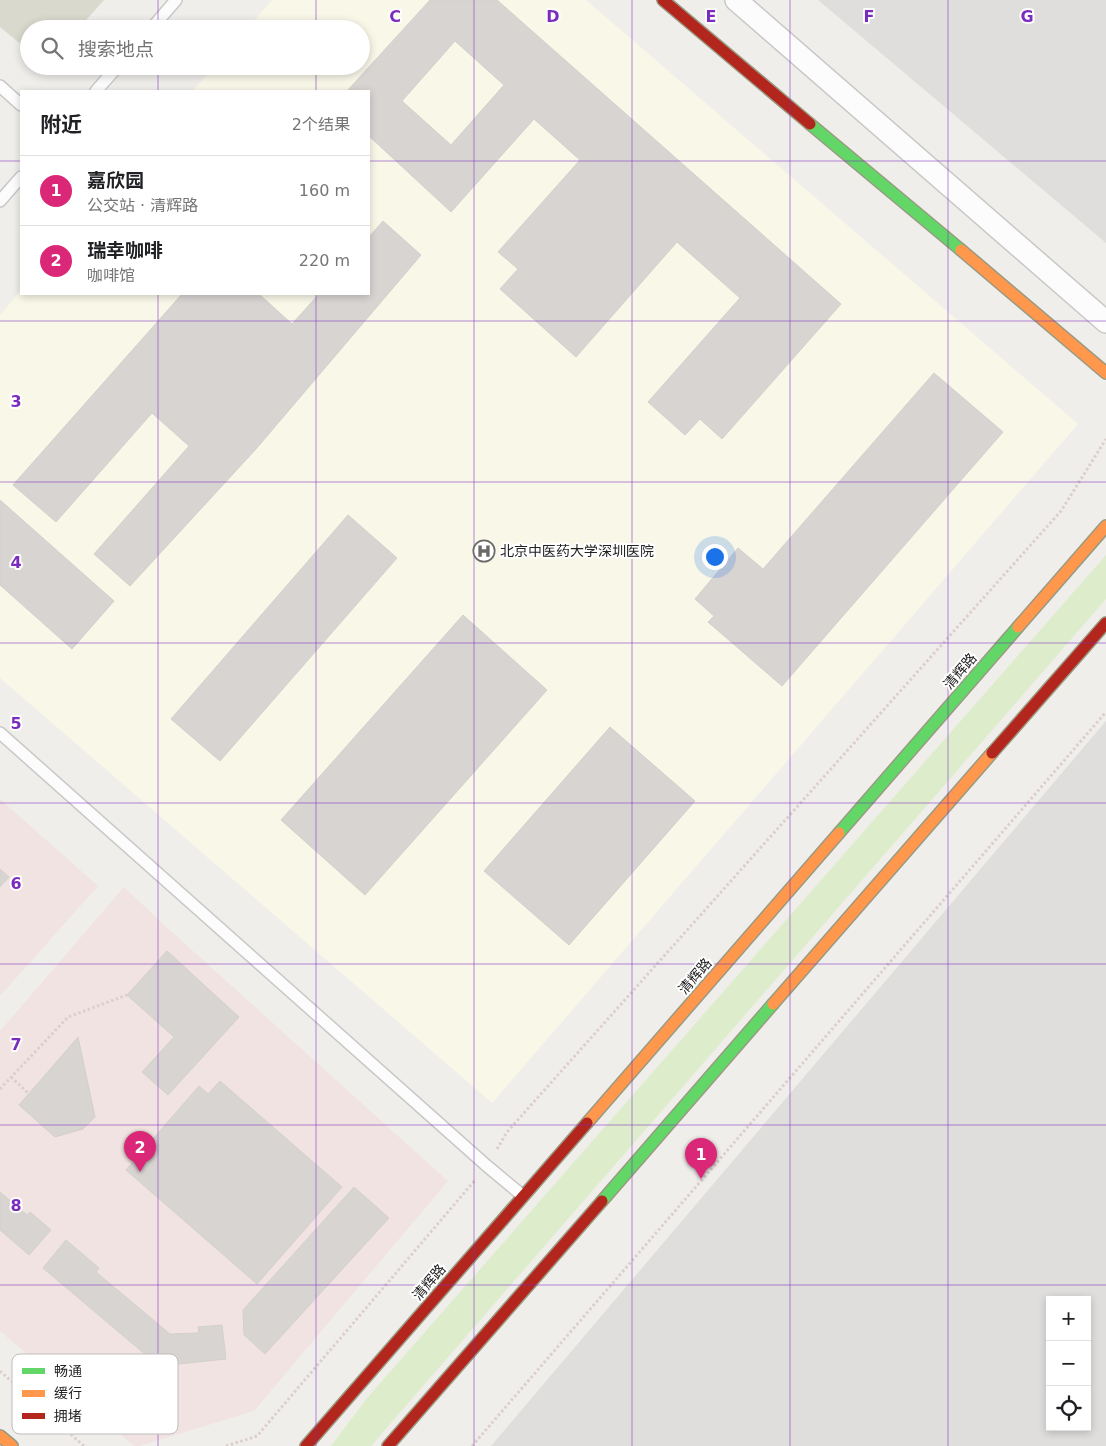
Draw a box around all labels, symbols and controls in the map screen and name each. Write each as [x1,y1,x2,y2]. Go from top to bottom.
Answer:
text: C [389,7,401,26]
text: D [546,7,560,26]
text: E [706,7,716,26]
text: F [864,7,874,26]
text: G [1020,7,1034,26]
search box [20,20,370,75]
icon: search [38,34,66,62]
text: 搜索地点 [78,38,154,60]
text: 附近 [40,113,82,137]
text: 2个结果 [292,115,350,134]
text: 嘉欣园 [87,169,144,191]
text: 1 [50,181,62,200]
text: 160 m [299,181,350,200]
text: 公交站 · 清辉路 [87,196,198,215]
text: 瑞幸咖啡 [87,239,163,261]
text: 2 [50,251,62,270]
text: 220 m [299,251,350,270]
text: 咖啡馆 [87,266,135,285]
text: 3 [10,392,22,411]
hospital icon: 北京中医药大学深圳医院 [472,539,496,563]
place label: 北京中医药大学深圳医院 [500,543,654,559]
your location [702,544,728,570]
text: 4 [10,553,22,572]
street label: 清辉路 [940,650,980,692]
text: 5 [10,714,22,733]
text: 6 [10,874,22,893]
street label: 清辉路 [675,955,715,997]
text: 7 [10,1035,22,1054]
pin: 2 [124,1131,156,1172]
pin: 1 [685,1138,717,1179]
text: 8 [10,1196,22,1215]
street label: 清辉路 [409,1261,449,1303]
map controls [1046,1296,1091,1431]
button: + [1046,1296,1091,1341]
button: − [1046,1341,1091,1386]
legend [12,1354,178,1434]
text: 畅通 [54,1363,82,1379]
text: 缓行 [54,1385,82,1401]
button: locate [1046,1386,1091,1431]
text: 拥堵 [54,1408,82,1424]

